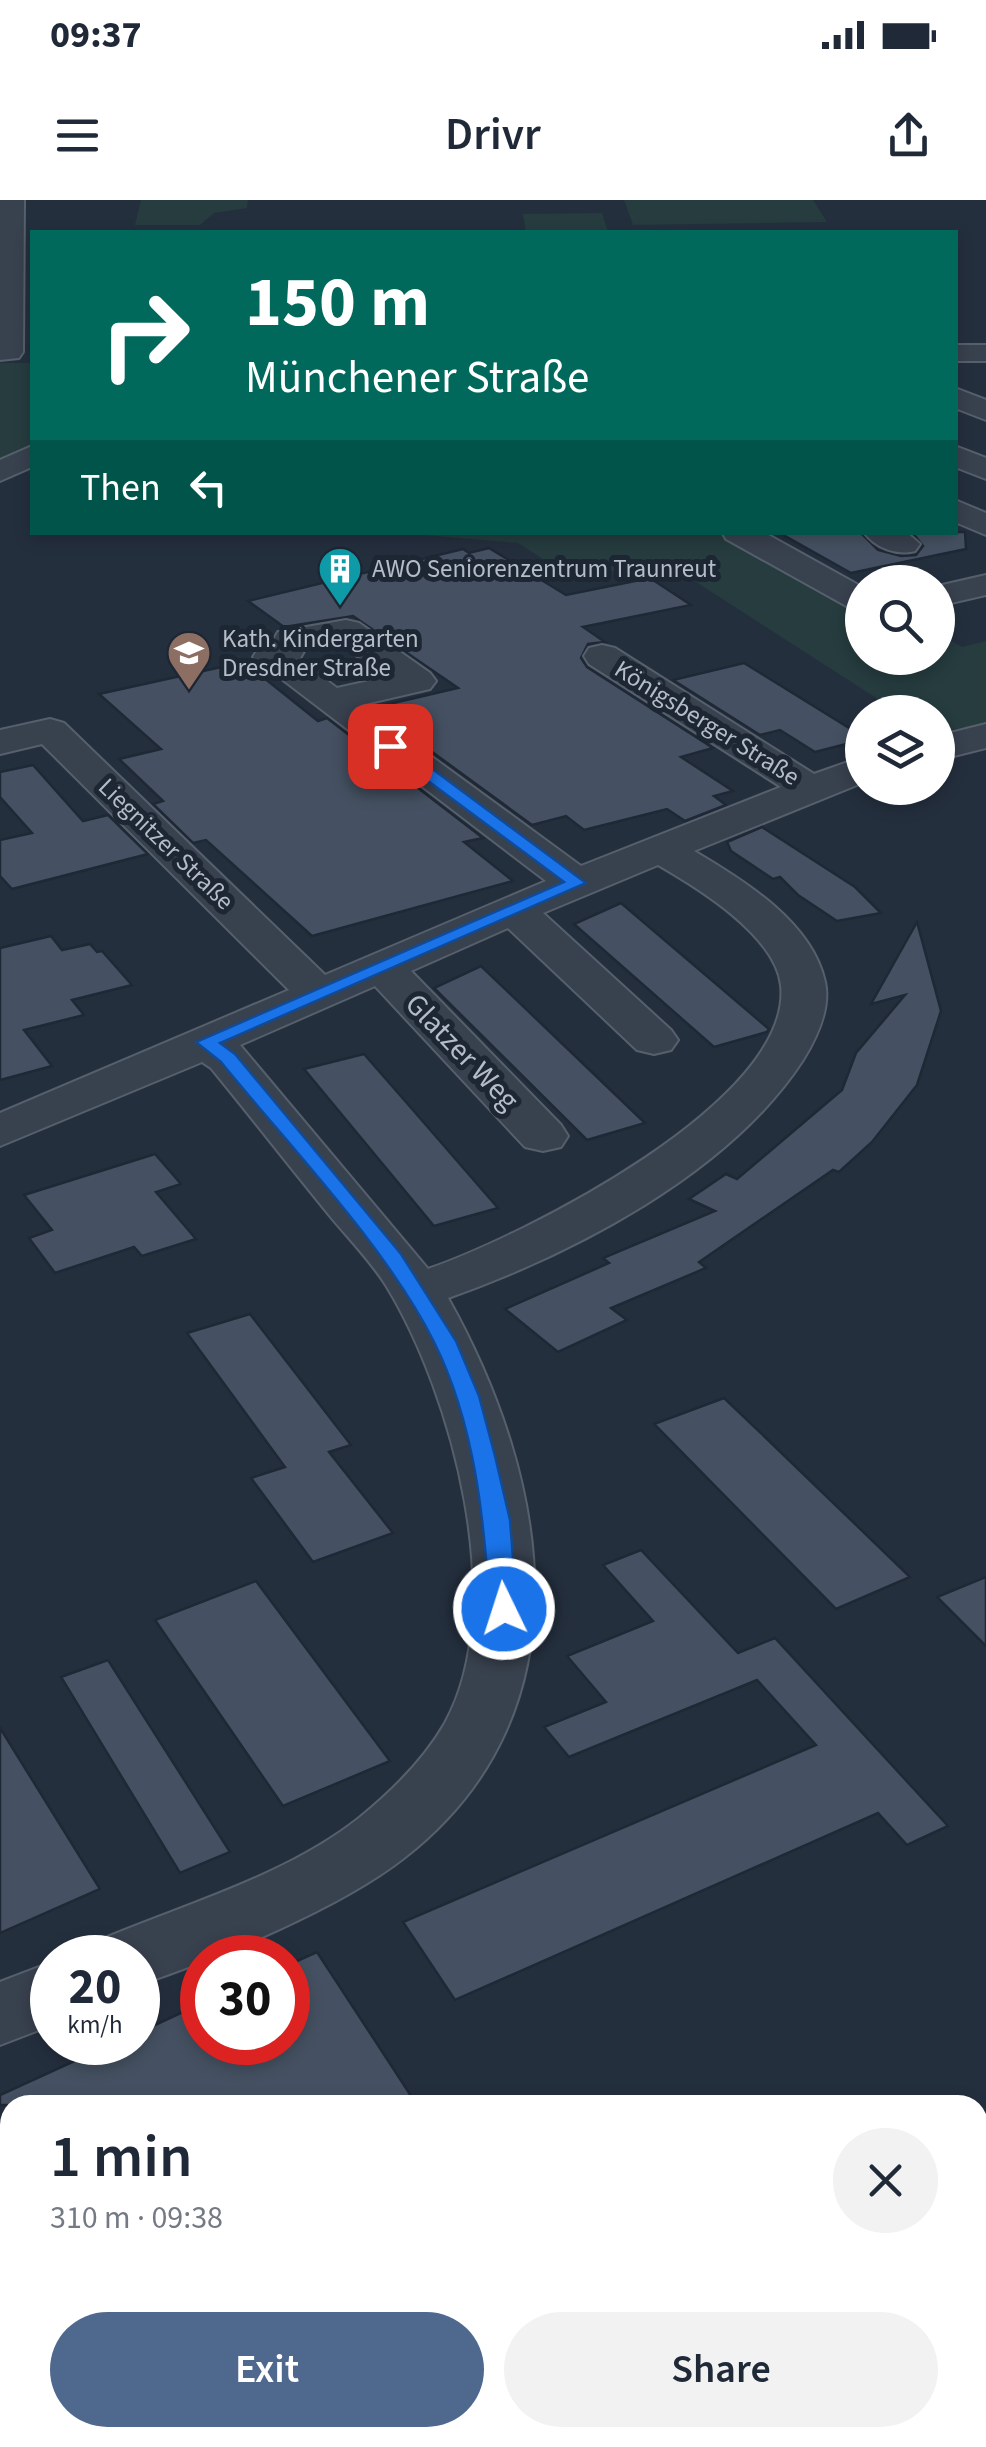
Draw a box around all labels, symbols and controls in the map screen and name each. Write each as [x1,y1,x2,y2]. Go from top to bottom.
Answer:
text: 09:37 [50,8,142,62]
text: Drivr [445,103,541,167]
icon: menu [50,108,105,163]
icon: share [881,108,936,163]
text: 150 m [245,253,430,353]
icon: right [80,270,210,400]
text: Münchener Straße [245,346,589,410]
icon: left [181,460,236,515]
text: Then [80,461,161,515]
building icon: AWO Seniorenzentrum Traunreut [317,546,363,607]
place label: AWO Seniorenzentrum Traunreut [372,551,717,587]
map controls [845,565,955,805]
button: search [845,565,955,675]
place label: Kath. Kindergarten Dresdner Straße [222,621,419,686]
school or university icon: Kath. Kindergarten Dresdner Straße [166,630,212,691]
street label: Königsberger Straße [607,651,807,795]
button: layers [845,695,955,805]
pin [348,704,433,789]
icon: arrive [363,719,418,774]
street label: Liegnitzer Straße [90,770,242,918]
street label: Glatzer Weg [395,984,529,1120]
position arrow [452,1557,556,1661]
speed limit sign: 30 [180,1935,310,2065]
text: 20 [69,1952,121,2023]
text: km/h [67,2007,123,2043]
text: 1 min [50,2115,193,2200]
button: close [833,2128,938,2233]
text: 310 m · 09:38 [50,2195,223,2241]
button: Exit [50,2312,484,2427]
button: Share [504,2312,938,2427]

